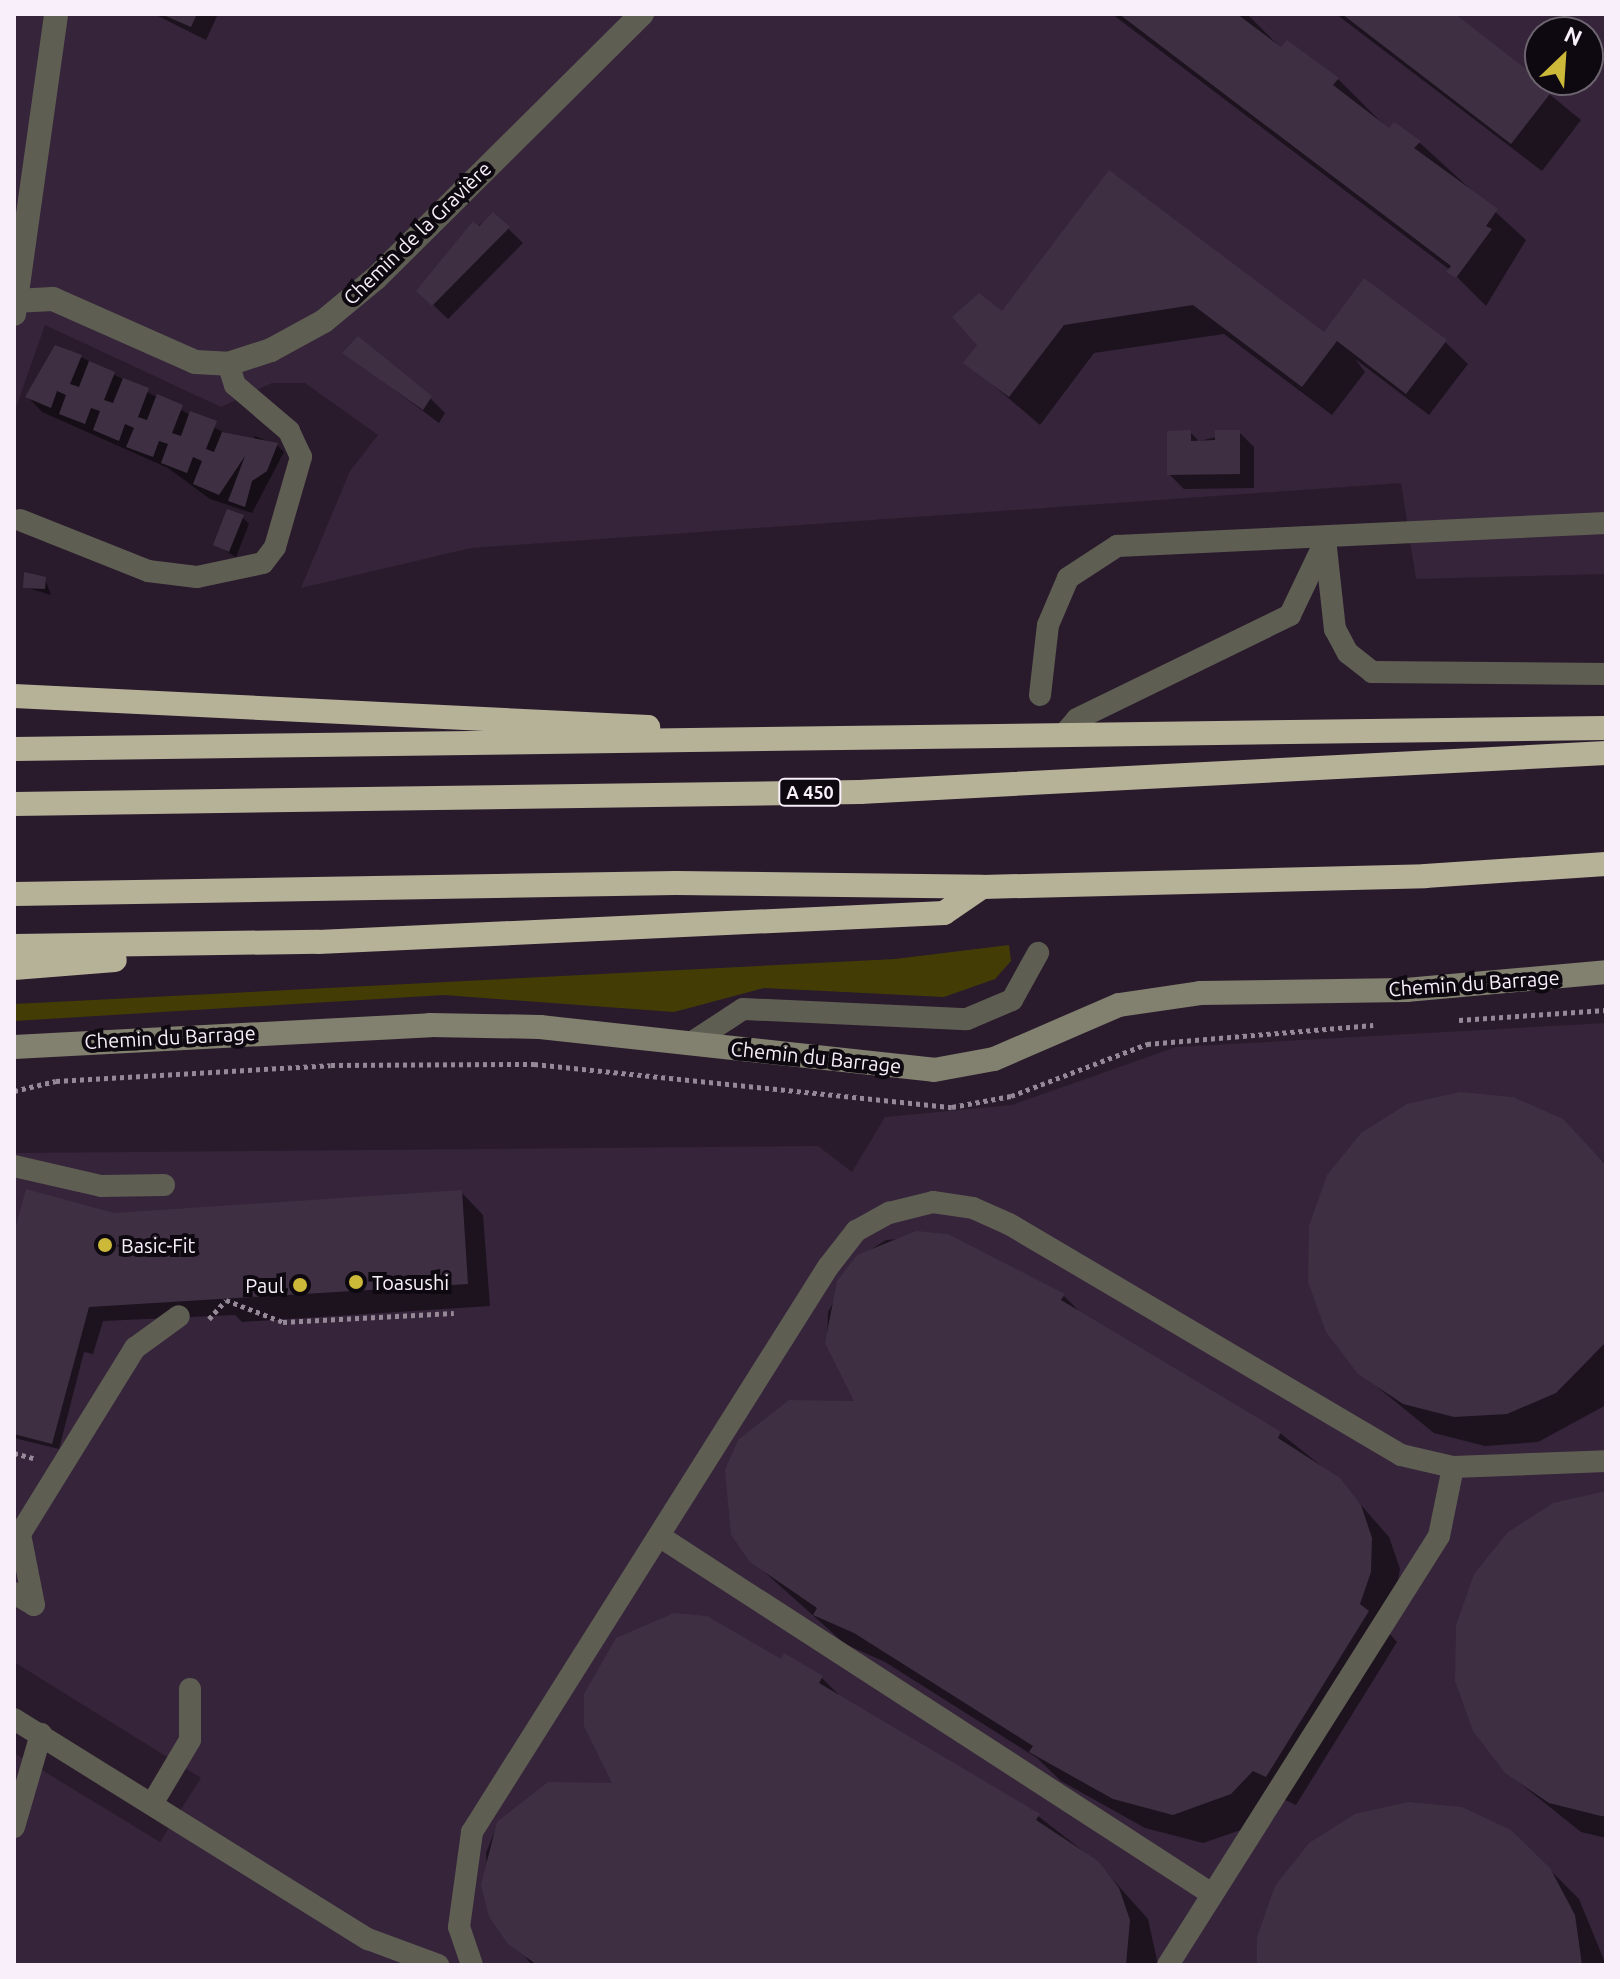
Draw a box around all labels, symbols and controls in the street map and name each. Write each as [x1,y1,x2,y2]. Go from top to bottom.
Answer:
north arrow [1524,16,1604,96]
text: N [1561,21,1586,50]
street label: Chemin de la Gravière [338,156,496,310]
road number: A 450 [778,778,842,806]
street label: Chemin du Barrage [1388,965,1560,1001]
street label: Chemin du Barrage [84,1021,256,1053]
street label: Chemin du Barrage [729,1036,903,1078]
place label: Basic-Fit [121,1233,195,1257]
marker: Basic-Fit [96,1236,114,1254]
place label: Toasushi [372,1270,449,1294]
place label: Paul [245,1273,284,1297]
marker: Toasushi [347,1273,365,1291]
marker: Paul [291,1276,309,1294]

